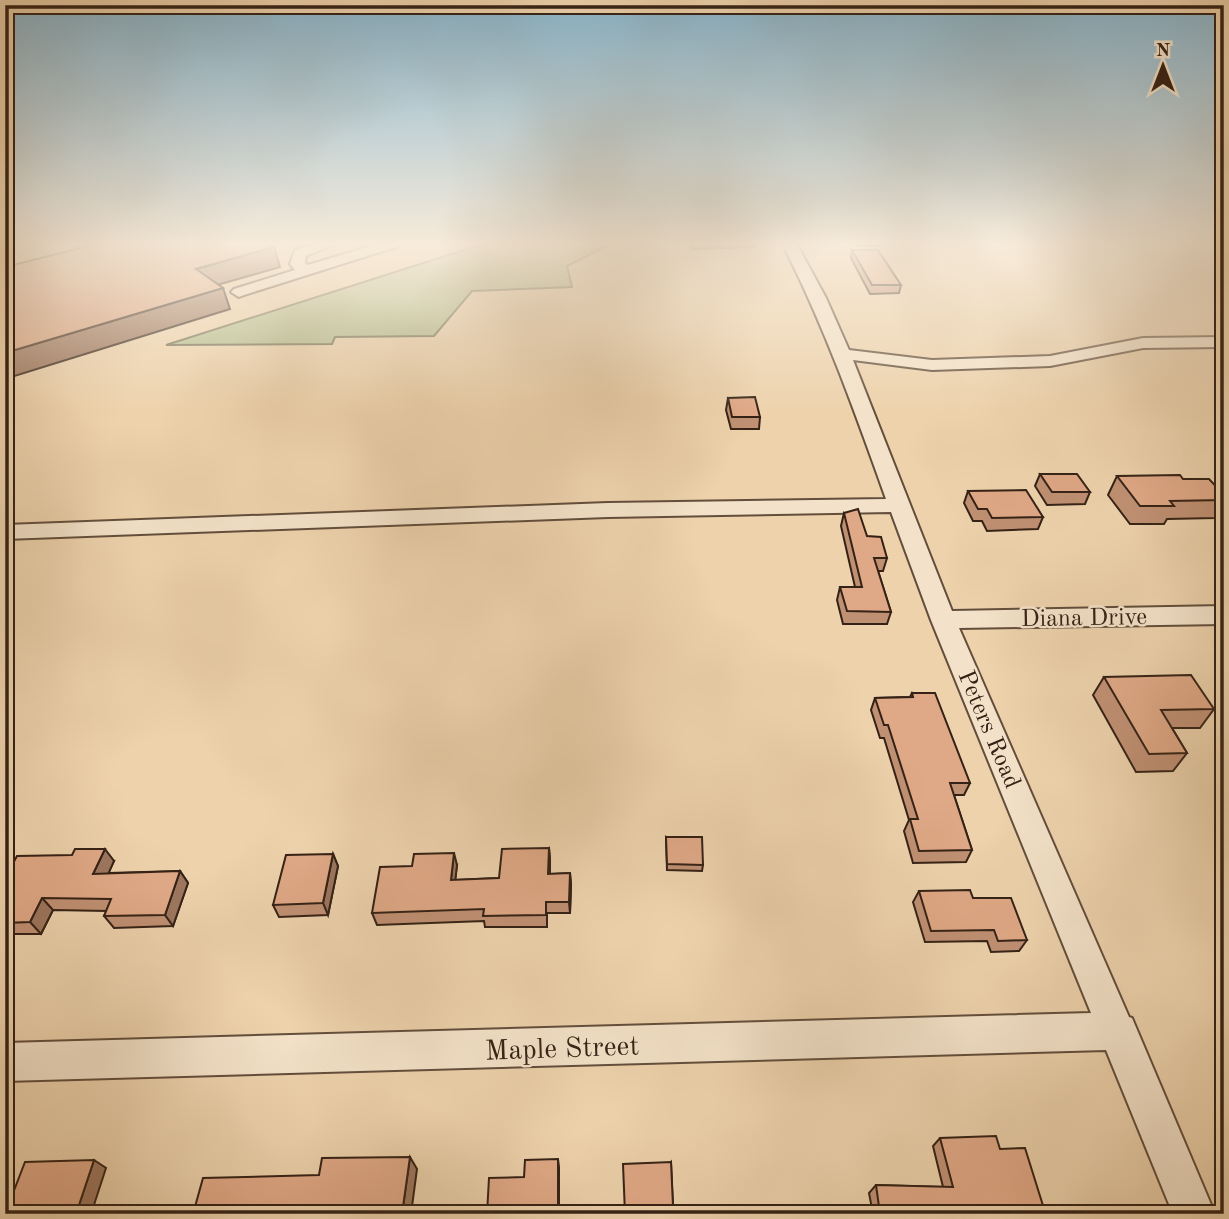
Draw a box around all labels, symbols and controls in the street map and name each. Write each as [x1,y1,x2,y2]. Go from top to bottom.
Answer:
north arrow [1128,32,1198,102]
text: N [1156,42,1171,61]
street label: Diana Drive [1021,606,1147,632]
street label: Peters Road [952,667,1024,792]
street label: Maple Street [485,1033,640,1067]

